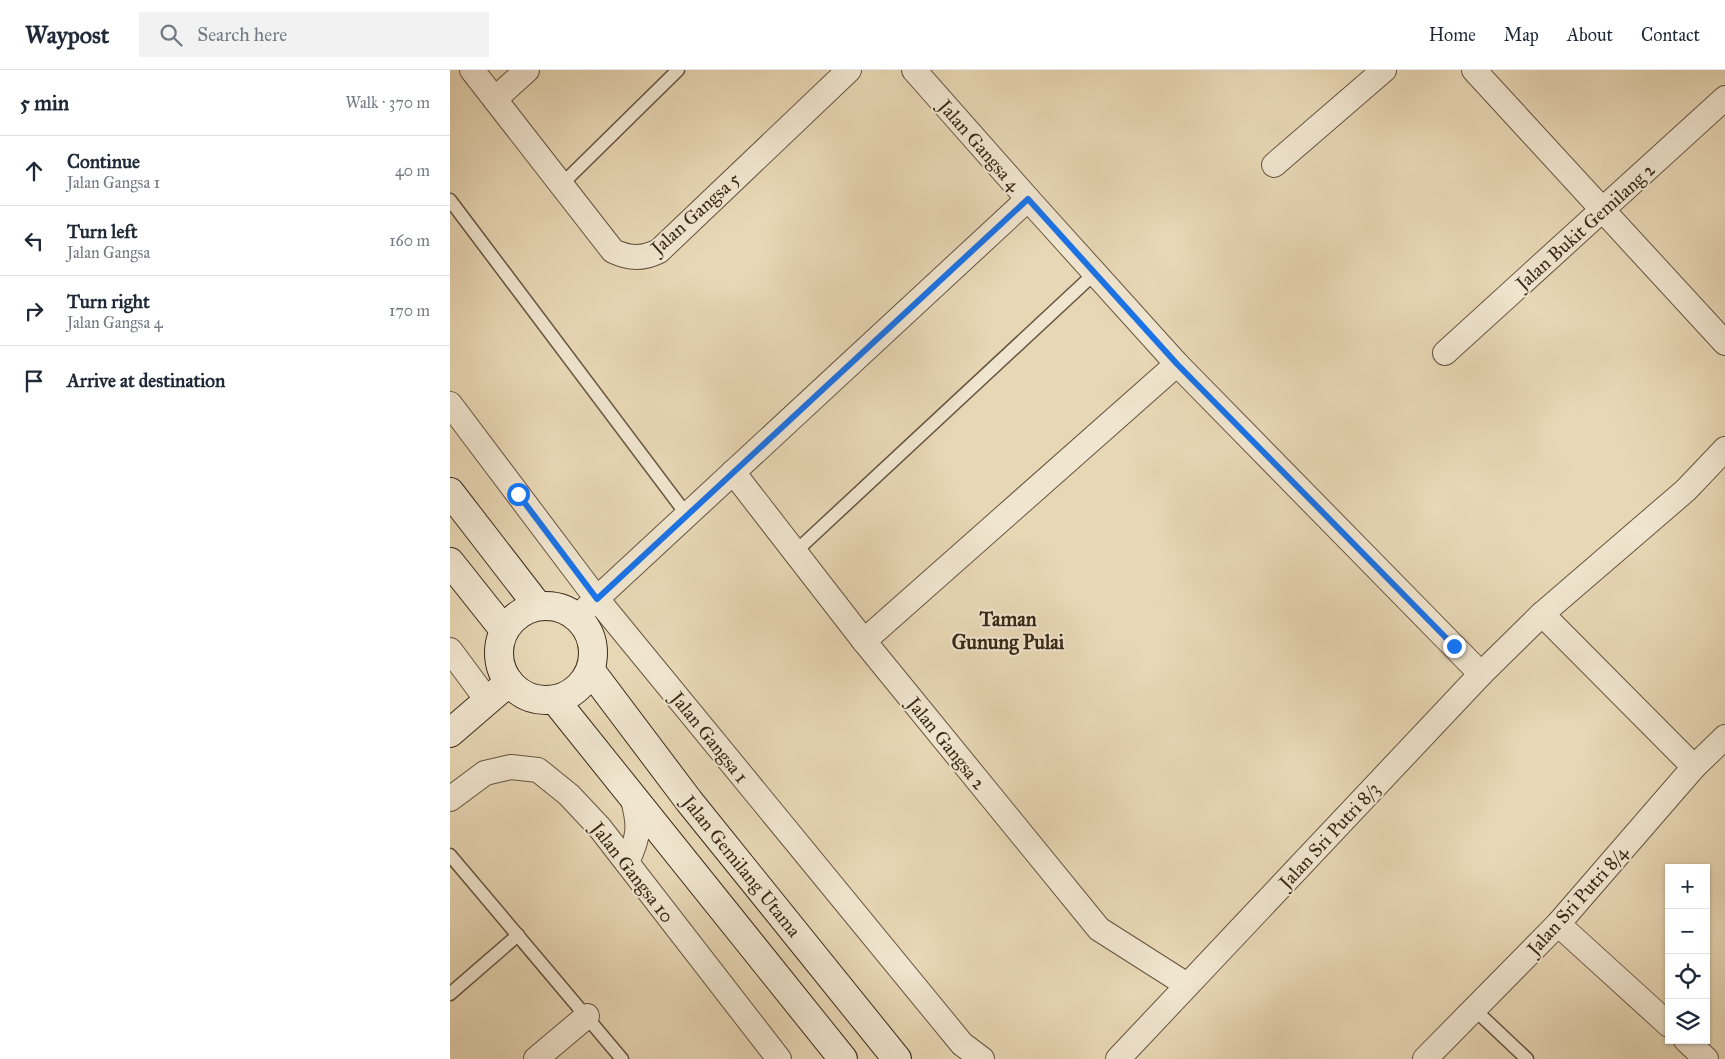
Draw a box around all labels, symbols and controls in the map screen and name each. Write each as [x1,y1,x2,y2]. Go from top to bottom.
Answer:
search box [139,12,489,57]
text: Waypost [25,20,109,50]
icon: search [157,21,185,49]
text: Search here [197,23,287,46]
text: Home [1429,24,1476,46]
text: Map [1504,24,1539,46]
text: About [1567,24,1613,46]
text: Contact [1641,24,1700,46]
text: 5 min [20,90,69,116]
text: Walk · 370 m [346,93,430,112]
street label: Jalan Gangsa 4 [932,93,1026,197]
text: Continue [67,150,140,173]
icon: ahead [20,157,48,185]
street label: Jalan Bukit Gemilang 2 [1510,158,1661,297]
text: 40 m [395,161,430,180]
street label: Jalan Gangsa 5 [645,167,745,261]
text: Jalan Gangsa 1 [67,173,160,192]
text: Turn left [67,220,137,243]
icon: left [20,227,48,255]
text: 160 m [389,231,430,250]
text: Jalan Gangsa [67,243,150,262]
text: Turn right [67,290,150,313]
icon: right [20,297,48,325]
text: 170 m [389,301,430,320]
text: Jalan Gangsa 4 [67,313,163,332]
icon: arrive [20,367,48,395]
text: Arrive at destination [67,369,225,392]
route start [507,483,530,506]
district label: Taman Gunung Pulai [952,607,1065,655]
route end [1443,635,1466,658]
street label: Jalan Gangsa 1 [664,686,753,788]
street label: Jalan Gangsa 2 [900,691,991,795]
street label: Jalan Sri Putri 8/3 [1273,777,1385,895]
street label: Jalan Gemilang Utama [675,789,806,943]
street label: Jalan Gangsa 10 [584,816,679,928]
street label: Jalan Sri Putri 8/4 [1521,840,1634,962]
map controls [1665,864,1710,1044]
button: + [1665,864,1710,909]
button: − [1665,909,1710,954]
button: locate [1665,954,1710,999]
button: layers [1665,999,1710,1044]

